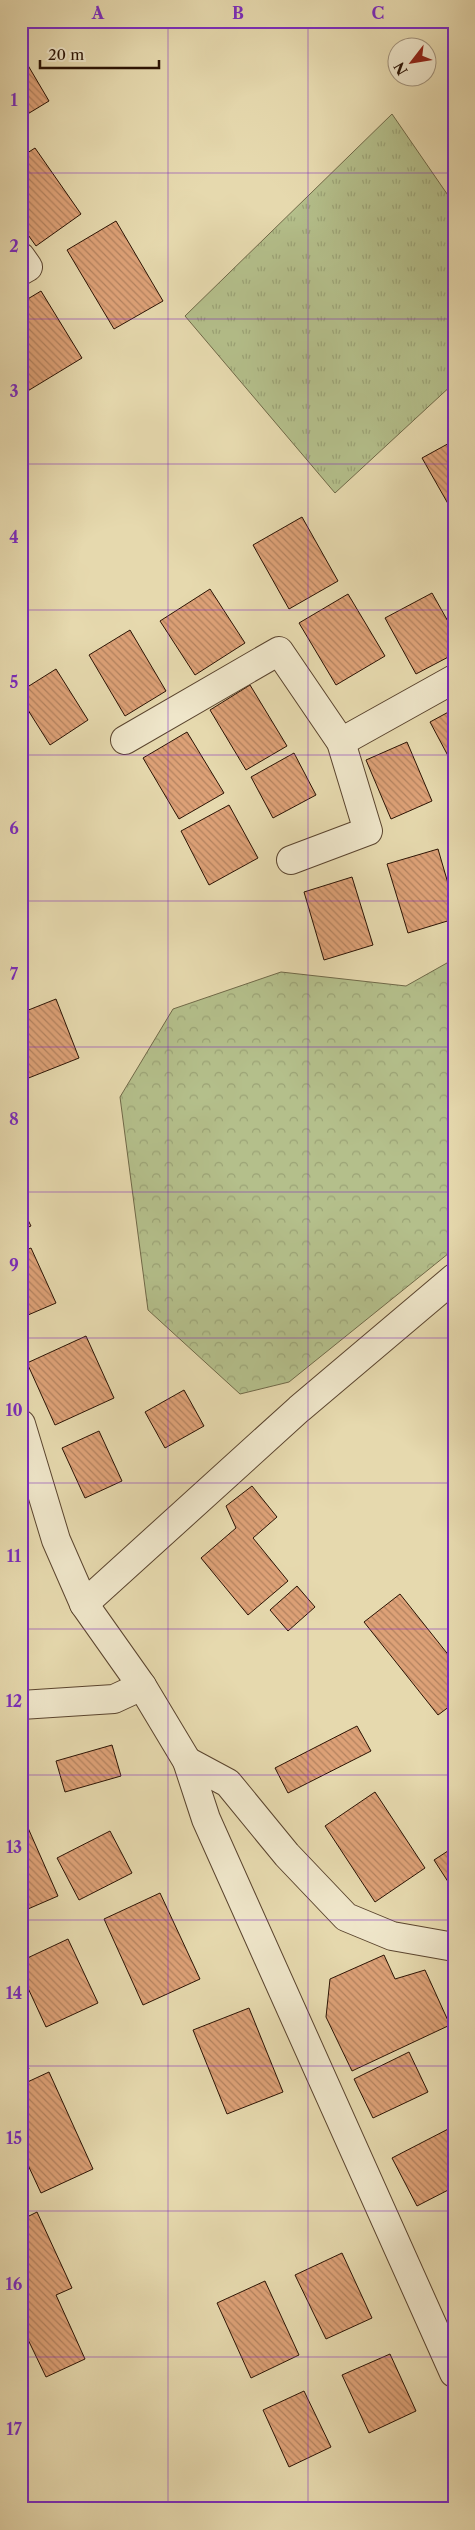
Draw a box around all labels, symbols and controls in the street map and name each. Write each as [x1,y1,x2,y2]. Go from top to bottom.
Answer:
text: A [91,3,105,23]
text: B [232,3,244,23]
text: C [372,3,384,23]
scale bar [40,38,159,70]
north arrow [388,38,438,88]
text: 20 m [48,45,84,64]
text: N [390,59,412,79]
text: 1 [10,90,18,110]
text: 2 [9,236,19,256]
text: 3 [9,381,19,401]
text: 4 [9,527,19,547]
text: 5 [10,672,19,692]
text: 6 [9,818,19,838]
text: 7 [10,964,19,984]
text: 8 [9,1109,19,1129]
text: 9 [9,1255,19,1275]
text: 10 [5,1400,23,1420]
text: 11 [7,1546,22,1566]
text: 12 [6,1691,22,1711]
text: 13 [6,1837,22,1857]
text: 14 [6,1983,22,2003]
text: 15 [6,2128,22,2148]
text: 16 [6,2274,23,2294]
text: 17 [6,2419,22,2439]

